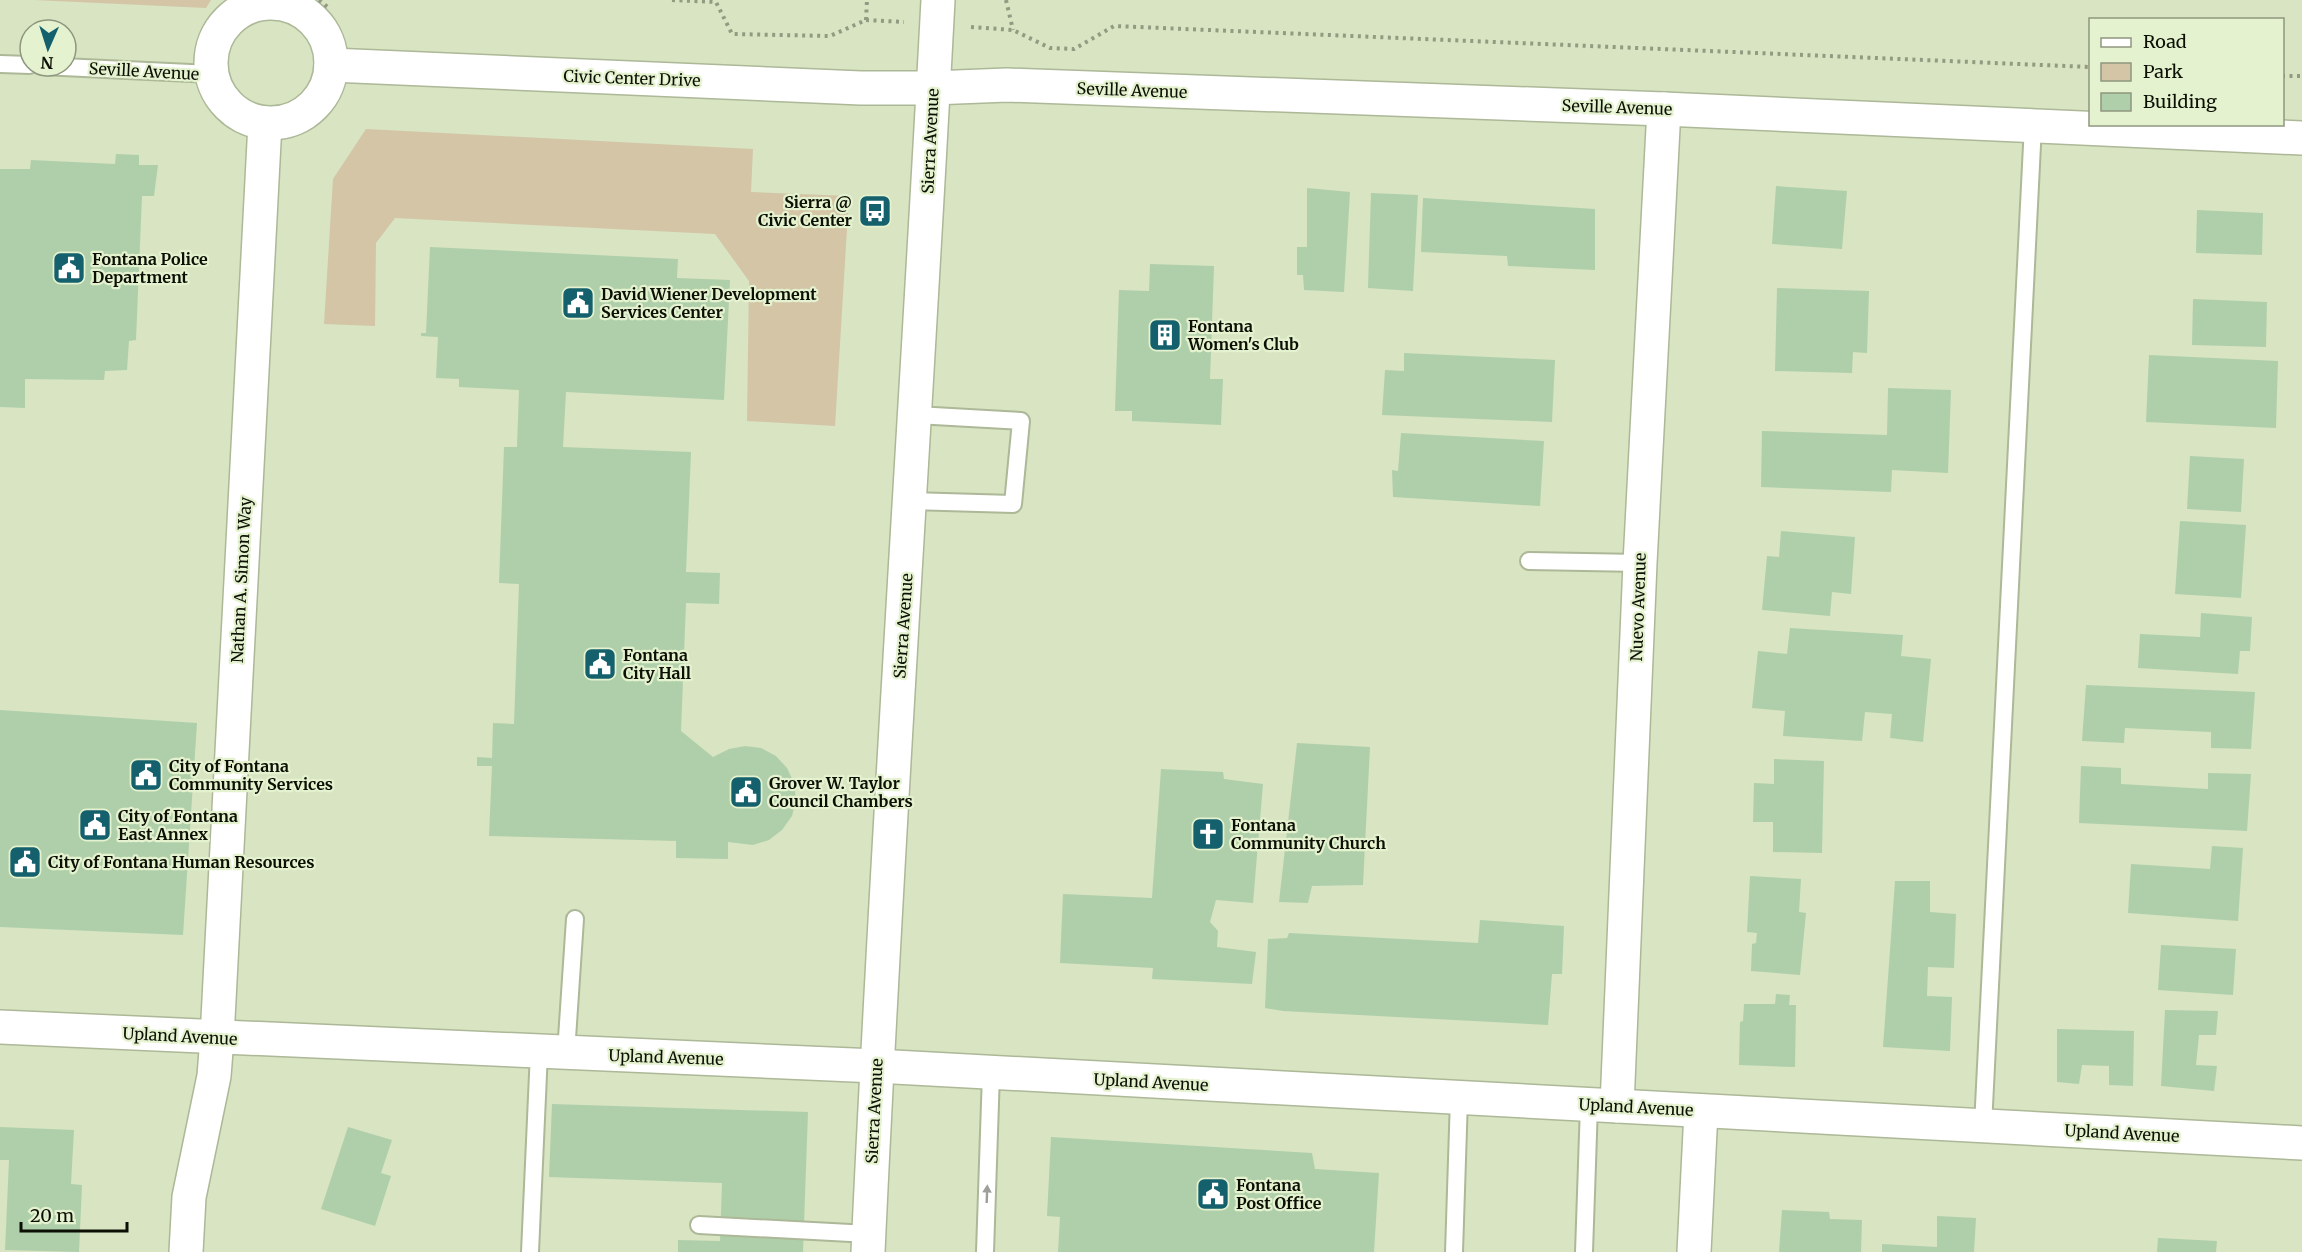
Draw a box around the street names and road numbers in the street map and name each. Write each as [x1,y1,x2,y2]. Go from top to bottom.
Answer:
street label: Seville Avenue [88,58,200,84]
street label: Civic Center Drive [563,66,701,90]
street label: Seville Avenue [1076,78,1188,102]
street label: Sierra Avenue [917,88,943,194]
street label: Seville Avenue [1561,95,1673,119]
street label: Nathan A. Simon Way [227,496,255,664]
street label: Nuevo Avenue [1626,552,1650,662]
street label: Sierra Avenue [889,573,917,679]
street label: Upland Avenue [122,1023,238,1049]
street label: Upland Avenue [608,1045,724,1069]
street label: Sierra Avenue [861,1058,887,1164]
street label: Upland Avenue [1093,1069,1209,1095]
street label: Upland Avenue [1578,1094,1694,1120]
street label: Upland Avenue [2064,1120,2180,1146]

